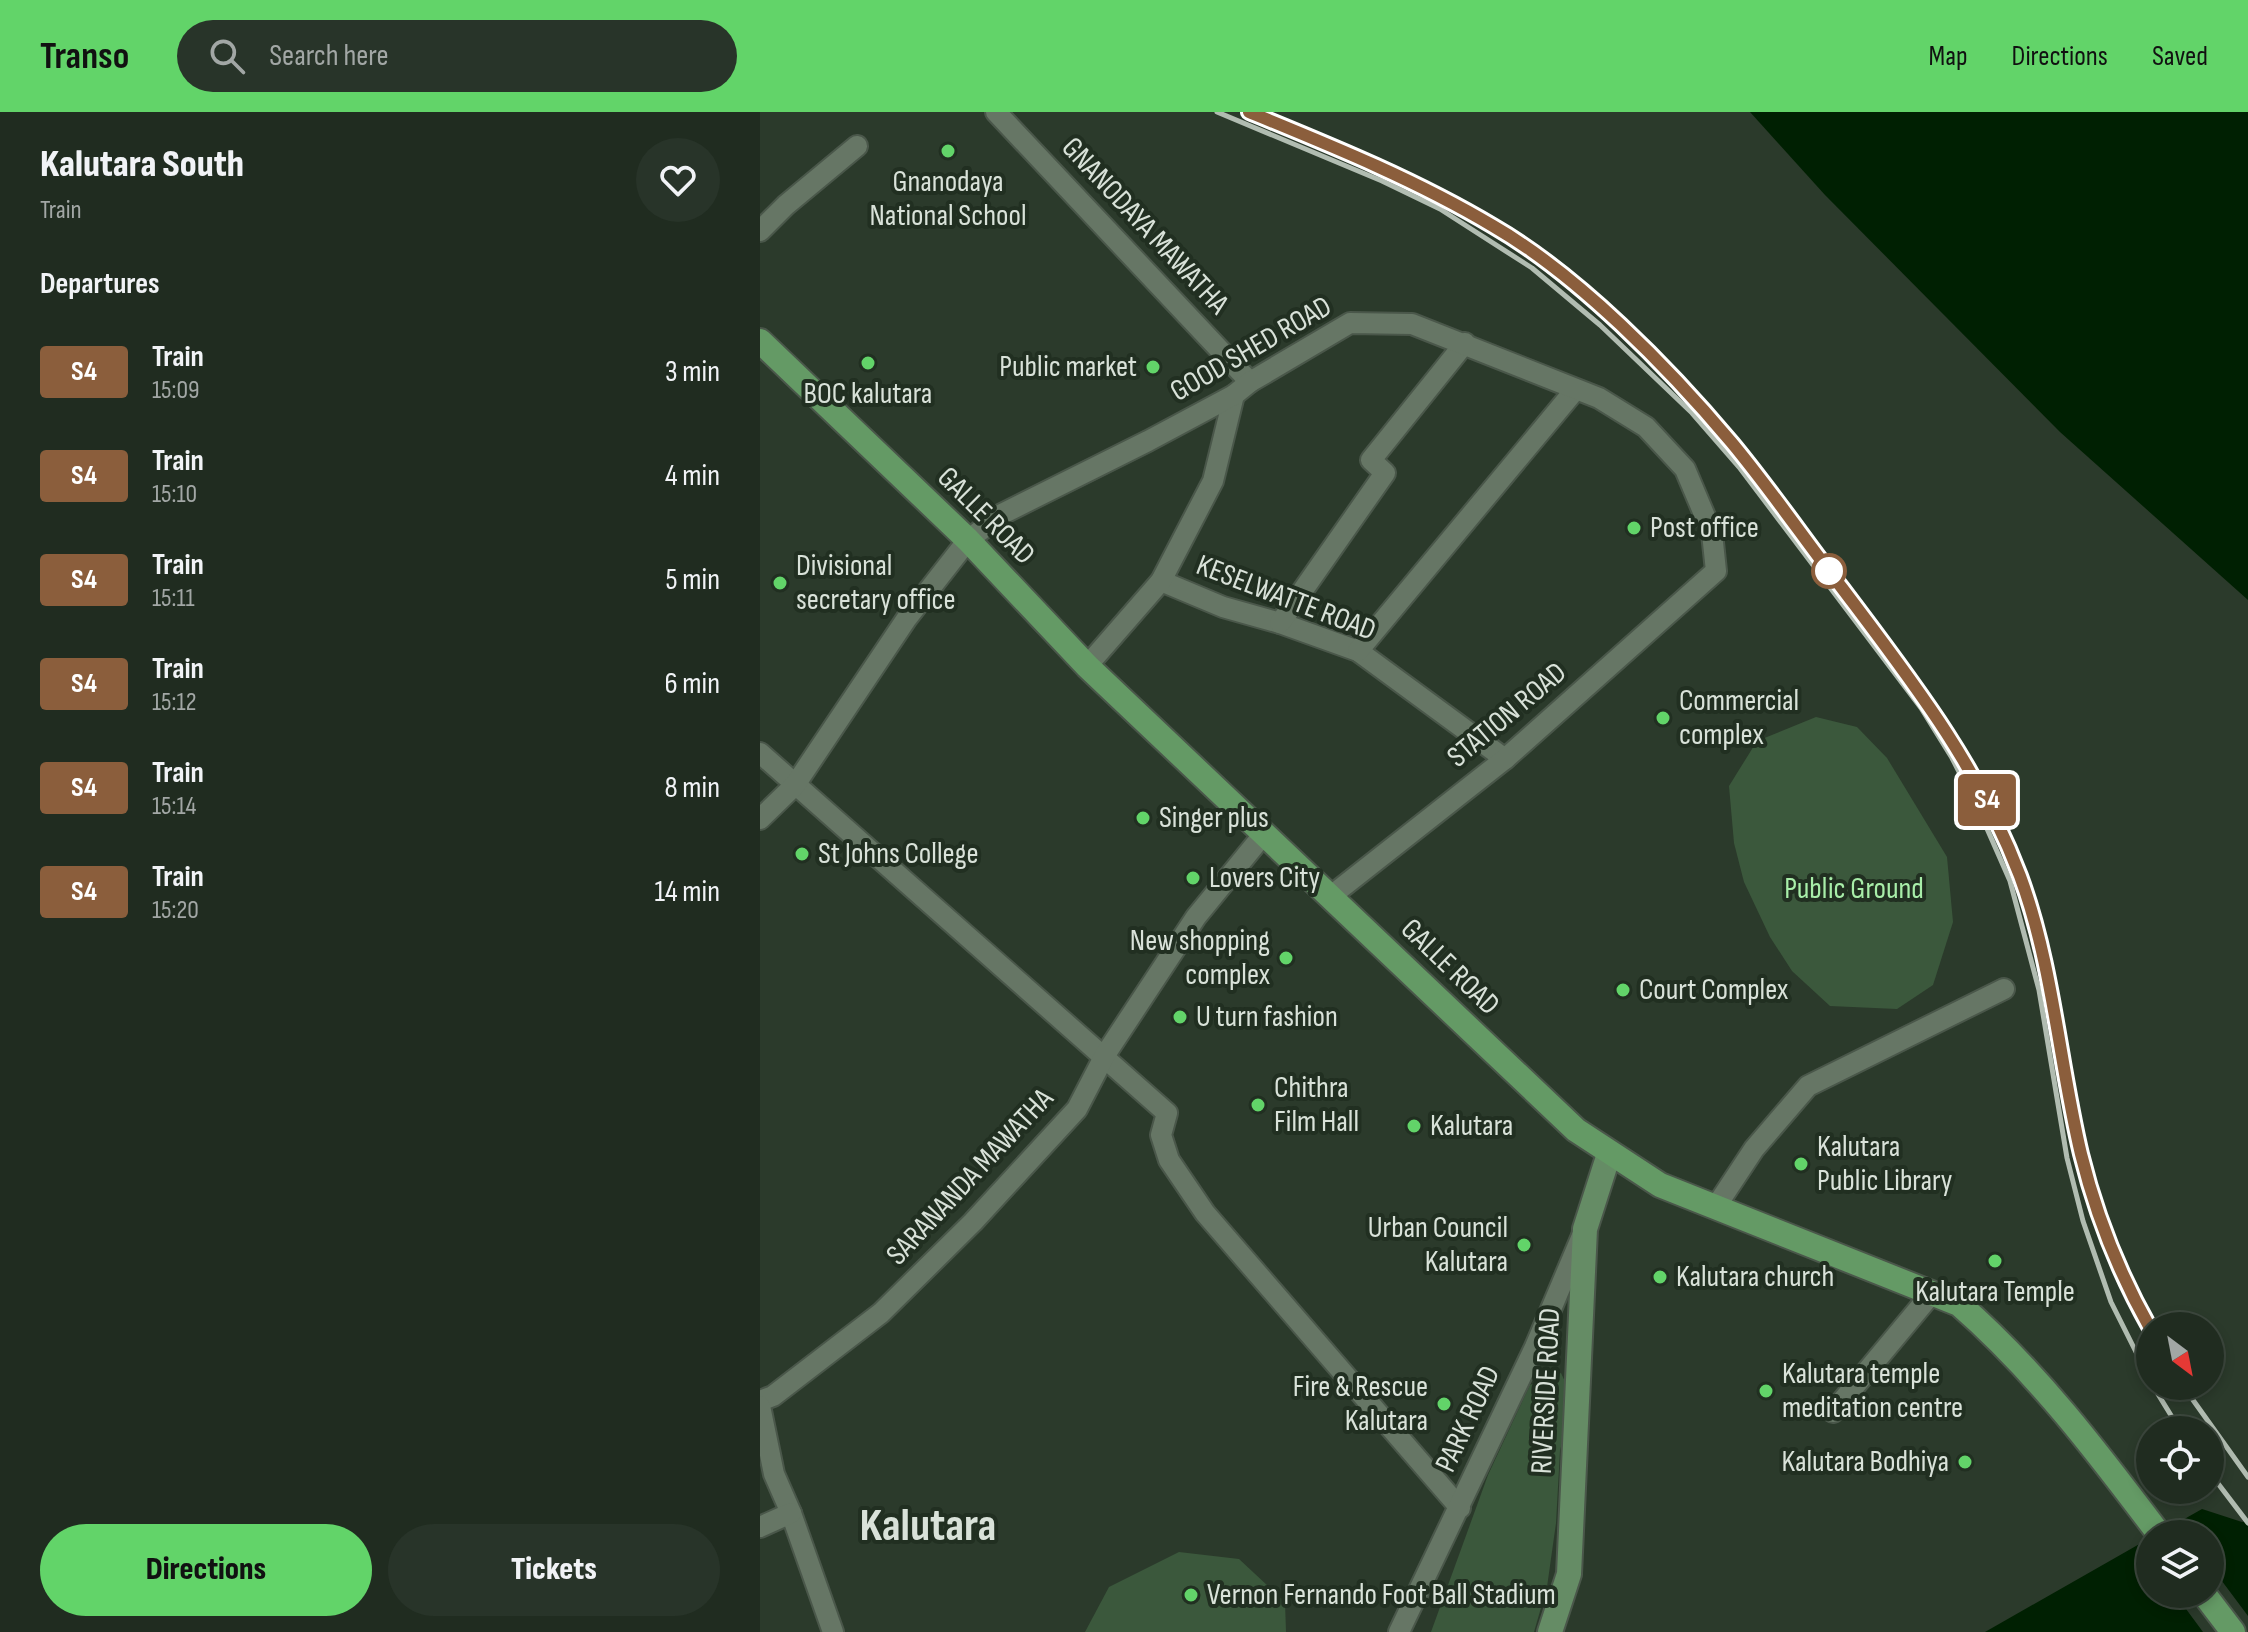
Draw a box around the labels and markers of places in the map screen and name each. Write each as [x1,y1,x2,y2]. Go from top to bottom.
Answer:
marker: Gnanodaya National School [939,142,957,160]
place label: Gnanodaya National School [870,164,1026,234]
place label: Public market [999,349,1137,385]
marker: BOC kalutara [859,354,877,372]
marker: Public market [1144,358,1162,376]
place label: BOC kalutara [804,376,932,412]
place label: Post office [1650,510,1759,546]
marker: Post office [1625,519,1643,537]
place label: Divisional secretary office [796,548,956,618]
unlabelled marker [1812,554,1846,588]
marker: Divisional secretary office [771,574,789,592]
place label: Commercial complex [1679,683,1799,753]
marker: Commercial complex [1654,709,1672,727]
place label: Singer plus [1159,800,1269,836]
marker: Singer plus [1134,809,1152,827]
place label: St Johns College [818,836,978,872]
marker: St Johns College [793,845,811,863]
place label: Lovers City [1209,860,1320,896]
marker: Lovers City [1184,869,1202,887]
place label: New shopping complex [1130,923,1270,993]
marker: New shopping complex [1277,949,1295,967]
place label: Court Complex [1639,972,1788,1008]
marker: Court Complex [1614,981,1632,999]
place label: U turn fashion [1196,999,1338,1035]
marker: U turn fashion [1171,1008,1189,1026]
place label: Chithra Film Hall [1274,1070,1359,1140]
marker: Chithra Film Hall [1249,1096,1267,1114]
place label: Kalutara [1430,1108,1513,1144]
marker: Kalutara [1405,1117,1423,1135]
place label: Kalutara Public Library [1817,1129,1953,1199]
marker: Kalutara Public Library [1792,1155,1810,1173]
place label: Urban Council Kalutara [1368,1210,1508,1280]
marker: Urban Council Kalutara [1515,1236,1533,1254]
marker: Kalutara Temple [1986,1252,2004,1270]
place label: Kalutara church [1676,1259,1834,1295]
marker: Kalutara church [1651,1268,1669,1286]
place label: Kalutara Temple [1915,1274,2075,1310]
place label: Kalutara temple meditation centre [1782,1356,1963,1426]
place label: Fire & Rescue Kalutara [1293,1369,1428,1439]
marker: Kalutara temple meditation centre [1757,1382,1775,1400]
marker: Fire & Rescue Kalutara [1435,1395,1453,1413]
place label: Kalutara Bodhiya [1782,1444,1949,1480]
marker: Kalutara Bodhiya [1956,1453,1974,1471]
place label: Vernon Fernando Foot Ball Stadium [1207,1577,1556,1613]
marker: Vernon Fernando Foot Ball Stadium [1182,1586,1200,1604]

